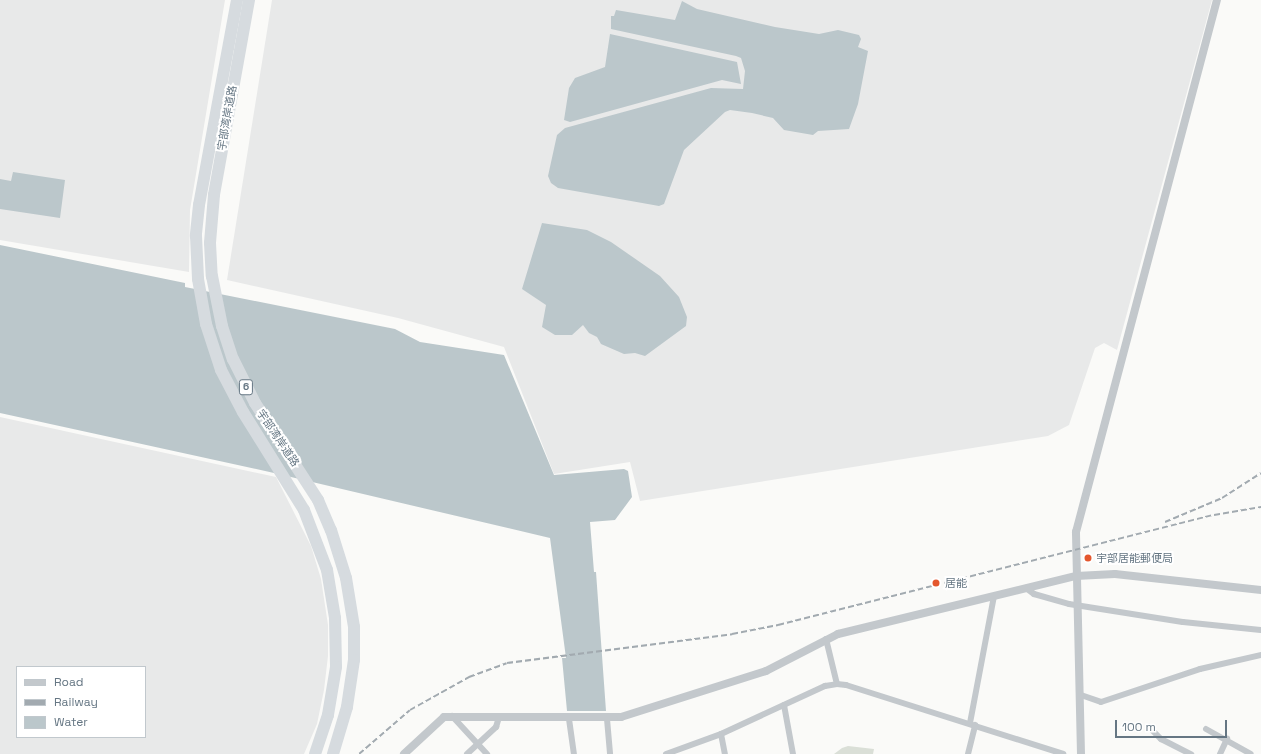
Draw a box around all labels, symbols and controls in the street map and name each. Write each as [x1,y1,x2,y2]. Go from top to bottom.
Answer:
street label: 宇部湾岸道路 [215,84,239,152]
road number: 6 [238,379,254,395]
street label: 宇部湾岸道路 [254,407,302,469]
place label: 宇部居能郵便局 [1096,551,1173,565]
marker: 宇部居能郵便局 [1083,553,1093,563]
place label: 居能 [945,576,967,590]
marker: 居能 [930,577,942,589]
legend [16,666,146,738]
text: Road [54,674,83,690]
text: Railway [54,694,98,710]
scale bar [1117,712,1229,738]
text: Water [54,714,88,730]
text: 100 m [1122,719,1156,735]

